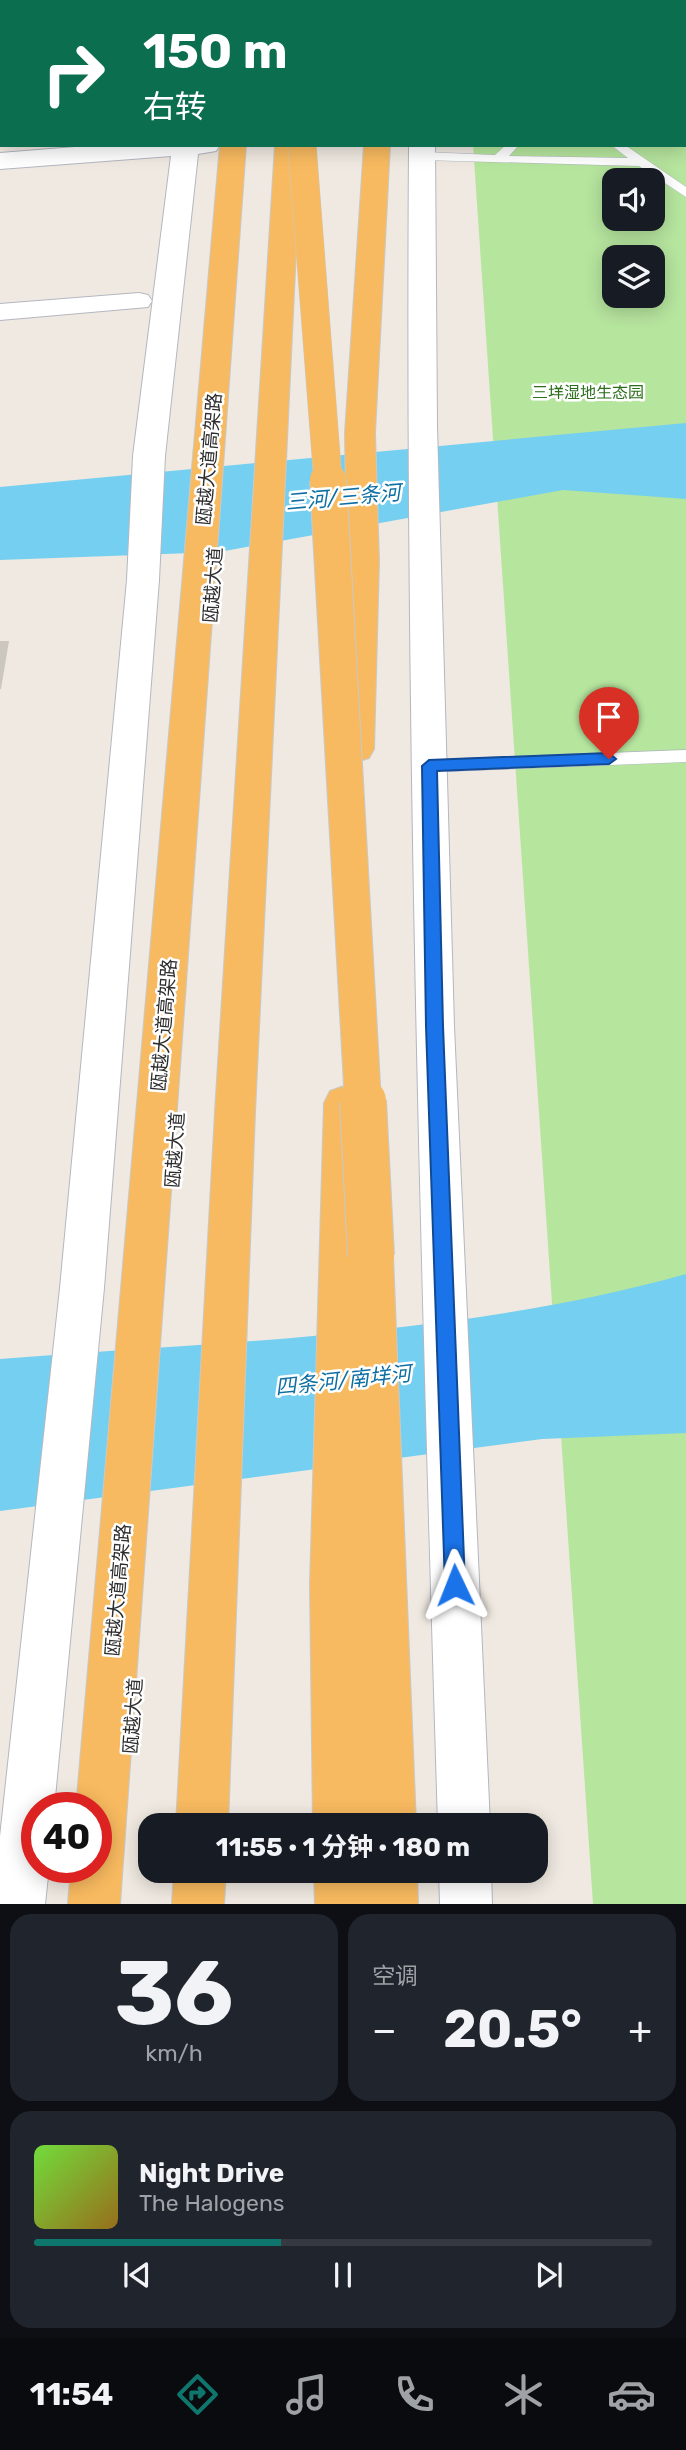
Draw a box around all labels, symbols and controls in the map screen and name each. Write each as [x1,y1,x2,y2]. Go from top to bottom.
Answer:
text: 150 m [143,22,288,80]
icon: right [28,28,119,119]
text: 右转 [143,88,207,126]
map controls [602,168,665,308]
button: sound [602,168,665,231]
button: layers [602,245,665,308]
park label: 三垟湿地生态园 [532,383,644,402]
street label: 瓯越大道高架路 [192,392,226,526]
water label: 三河/三条河 [285,479,405,514]
street label: 瓯越大道 [199,546,227,624]
pin [579,687,639,759]
icon: arrive [590,698,628,736]
street label: 瓯越大道高架路 [147,958,181,1092]
street label: 瓯越大道 [161,1111,189,1189]
water label: 四条河/南垟河 [274,1360,416,1400]
street label: 瓯越大道高架路 [101,1523,135,1657]
position arrow [418,1548,492,1622]
street label: 瓯越大道 [119,1677,147,1755]
speed limit sign: 40 [21,1792,112,1883]
text: 11:55 · 1 分钟 · 180 m [216,1832,470,1863]
text: 36 [114,1939,234,2047]
text: 空调 [372,1962,418,1990]
text: 20.5° [443,1998,582,2060]
text: − [372,2007,397,2053]
text: + [628,2007,652,2053]
text: km/h [145,2039,203,2067]
text: Night Drive [139,2158,284,2189]
text: The Halogens [139,2189,285,2217]
icon: previous [118,2256,156,2294]
icon: pause [324,2256,362,2294]
icon: next [530,2256,568,2294]
icon: directions [173,2370,222,2419]
icon: music [282,2370,331,2419]
icon: phone [390,2370,439,2419]
icon: climate [499,2370,548,2419]
icon: car [607,2370,656,2419]
text: 11:54 [30,2375,113,2413]

